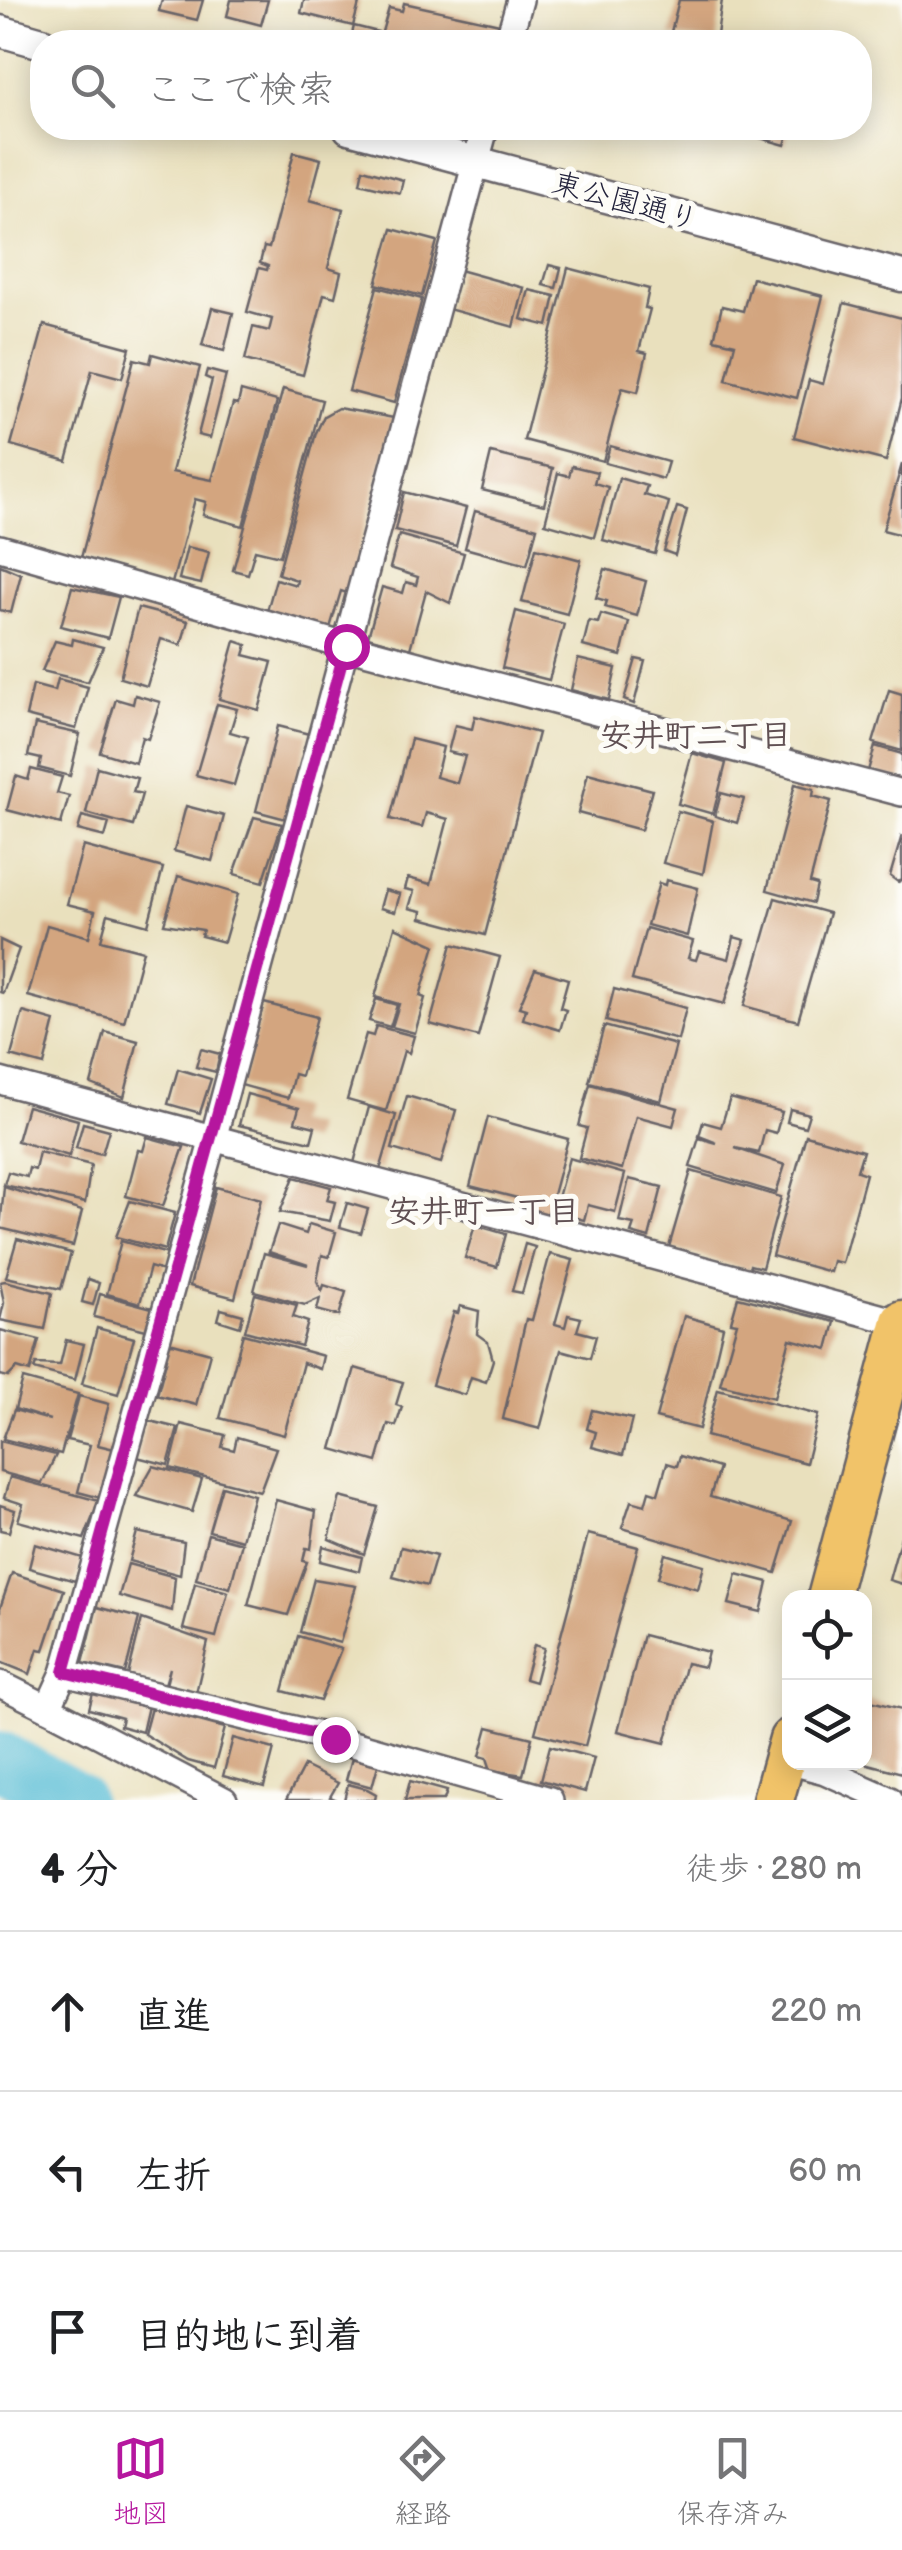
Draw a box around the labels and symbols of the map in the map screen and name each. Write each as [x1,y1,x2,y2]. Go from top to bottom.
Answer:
street label: 東公園通り [548,165,702,239]
route start [324,624,370,670]
district label: 安井町二丁目 [600,717,792,756]
district label: 安井町一丁目 [388,1193,580,1232]
route end [313,1717,359,1763]

